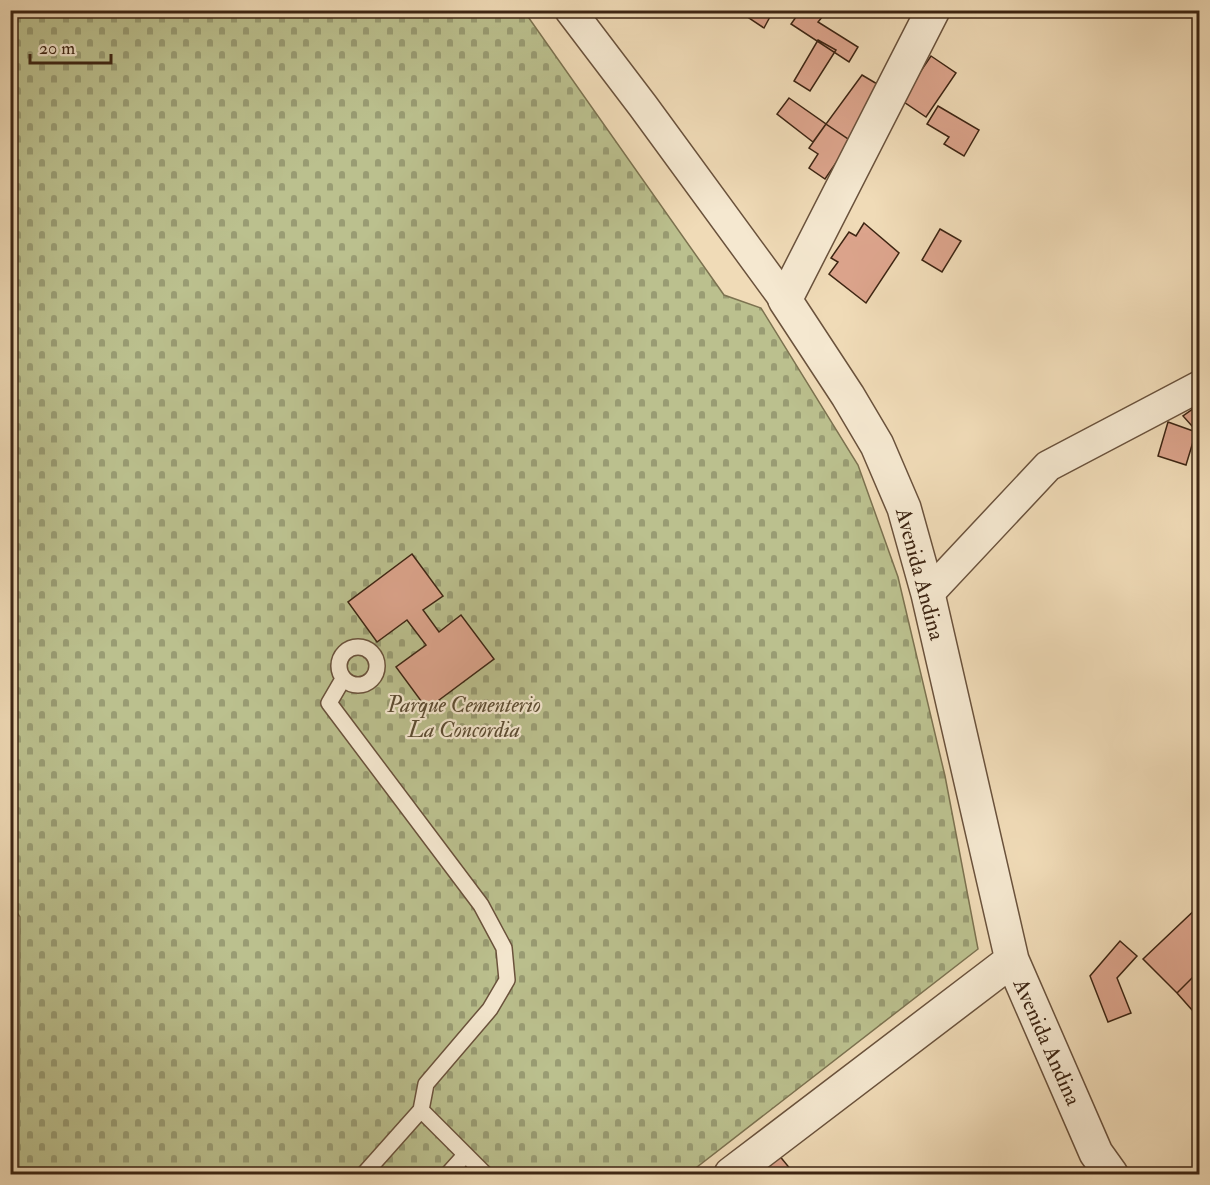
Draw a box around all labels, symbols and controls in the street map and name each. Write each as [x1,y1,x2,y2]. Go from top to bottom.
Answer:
scale bar [30,27,111,65]
text: 20 m [39,37,75,60]
street label: Avenida Andina [889,504,951,644]
park label: Parque Cementerio La Concordia [386,691,541,744]
street label: Avenida Andina [1006,973,1088,1111]

